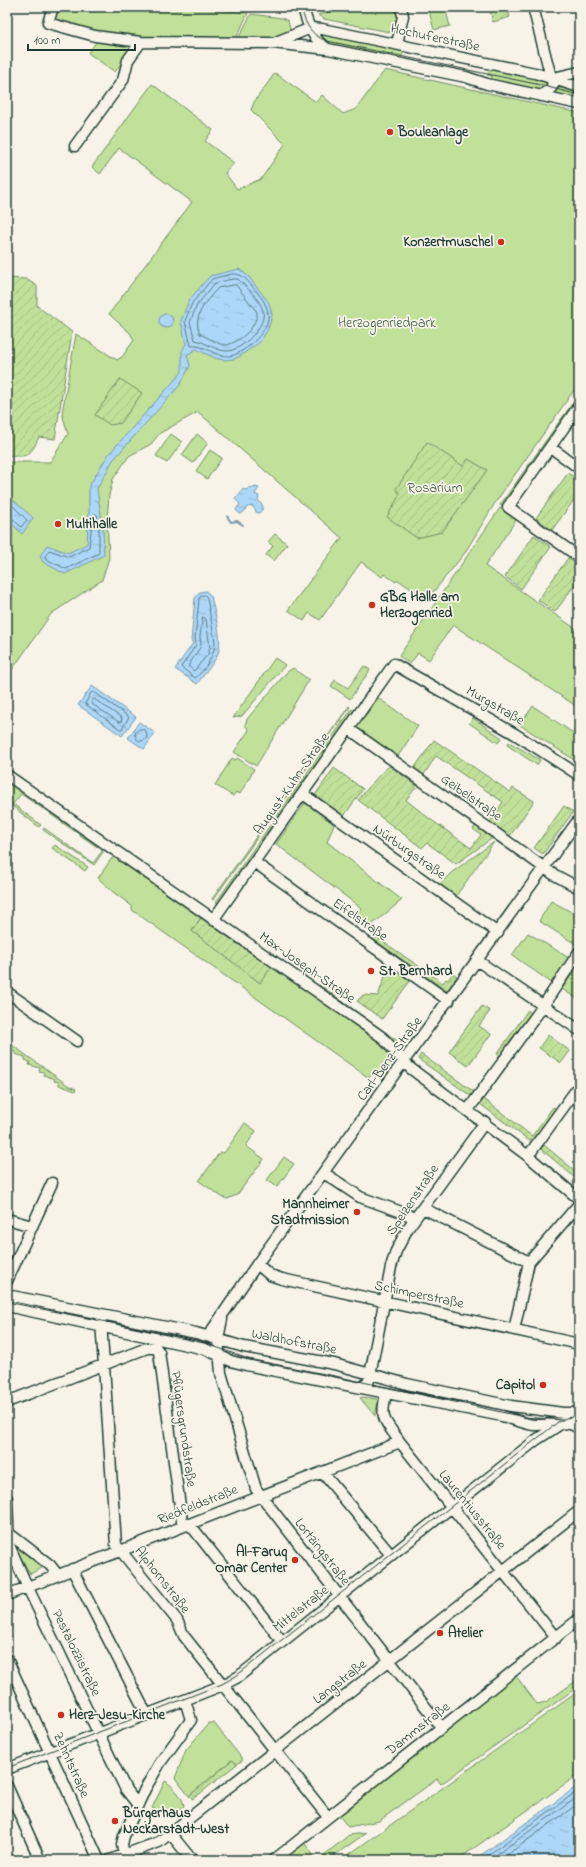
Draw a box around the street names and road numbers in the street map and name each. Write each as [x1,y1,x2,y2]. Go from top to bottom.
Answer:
street label: Hochuferstraße [388,18,482,58]
street label: Murgstraße [461,681,529,732]
street label: August-Kuhn-Straße [249,728,336,840]
street label: Geibelstraße [436,769,507,827]
street label: Nürburgstraße [368,819,450,886]
street label: Eifelstraße [328,893,393,947]
street label: Max-Joseph-Straße [255,927,360,1010]
street label: Carl-Benz-Straße [352,1012,428,1106]
street label: Spelzenstraße [381,1160,445,1240]
street label: Schimperstraße [372,1275,466,1315]
street label: Waldhofstraße [250,1323,339,1361]
street label: Pflügersgrundstraße [163,1370,202,1489]
street label: Laurentiusstraße [433,1465,511,1555]
street label: Riedfeldstraße [155,1479,242,1531]
street label: Lortzingstraße [288,1514,355,1591]
street label: Alphornstraße [129,1542,196,1619]
street label: Mittelstraße [268,1580,334,1638]
street label: Pestalozzistraße [46,1606,106,1701]
street label: Langstraße [309,1654,373,1711]
street label: Dammstraße [380,1697,455,1762]
street label: Zehntstraße [47,1729,95,1802]

